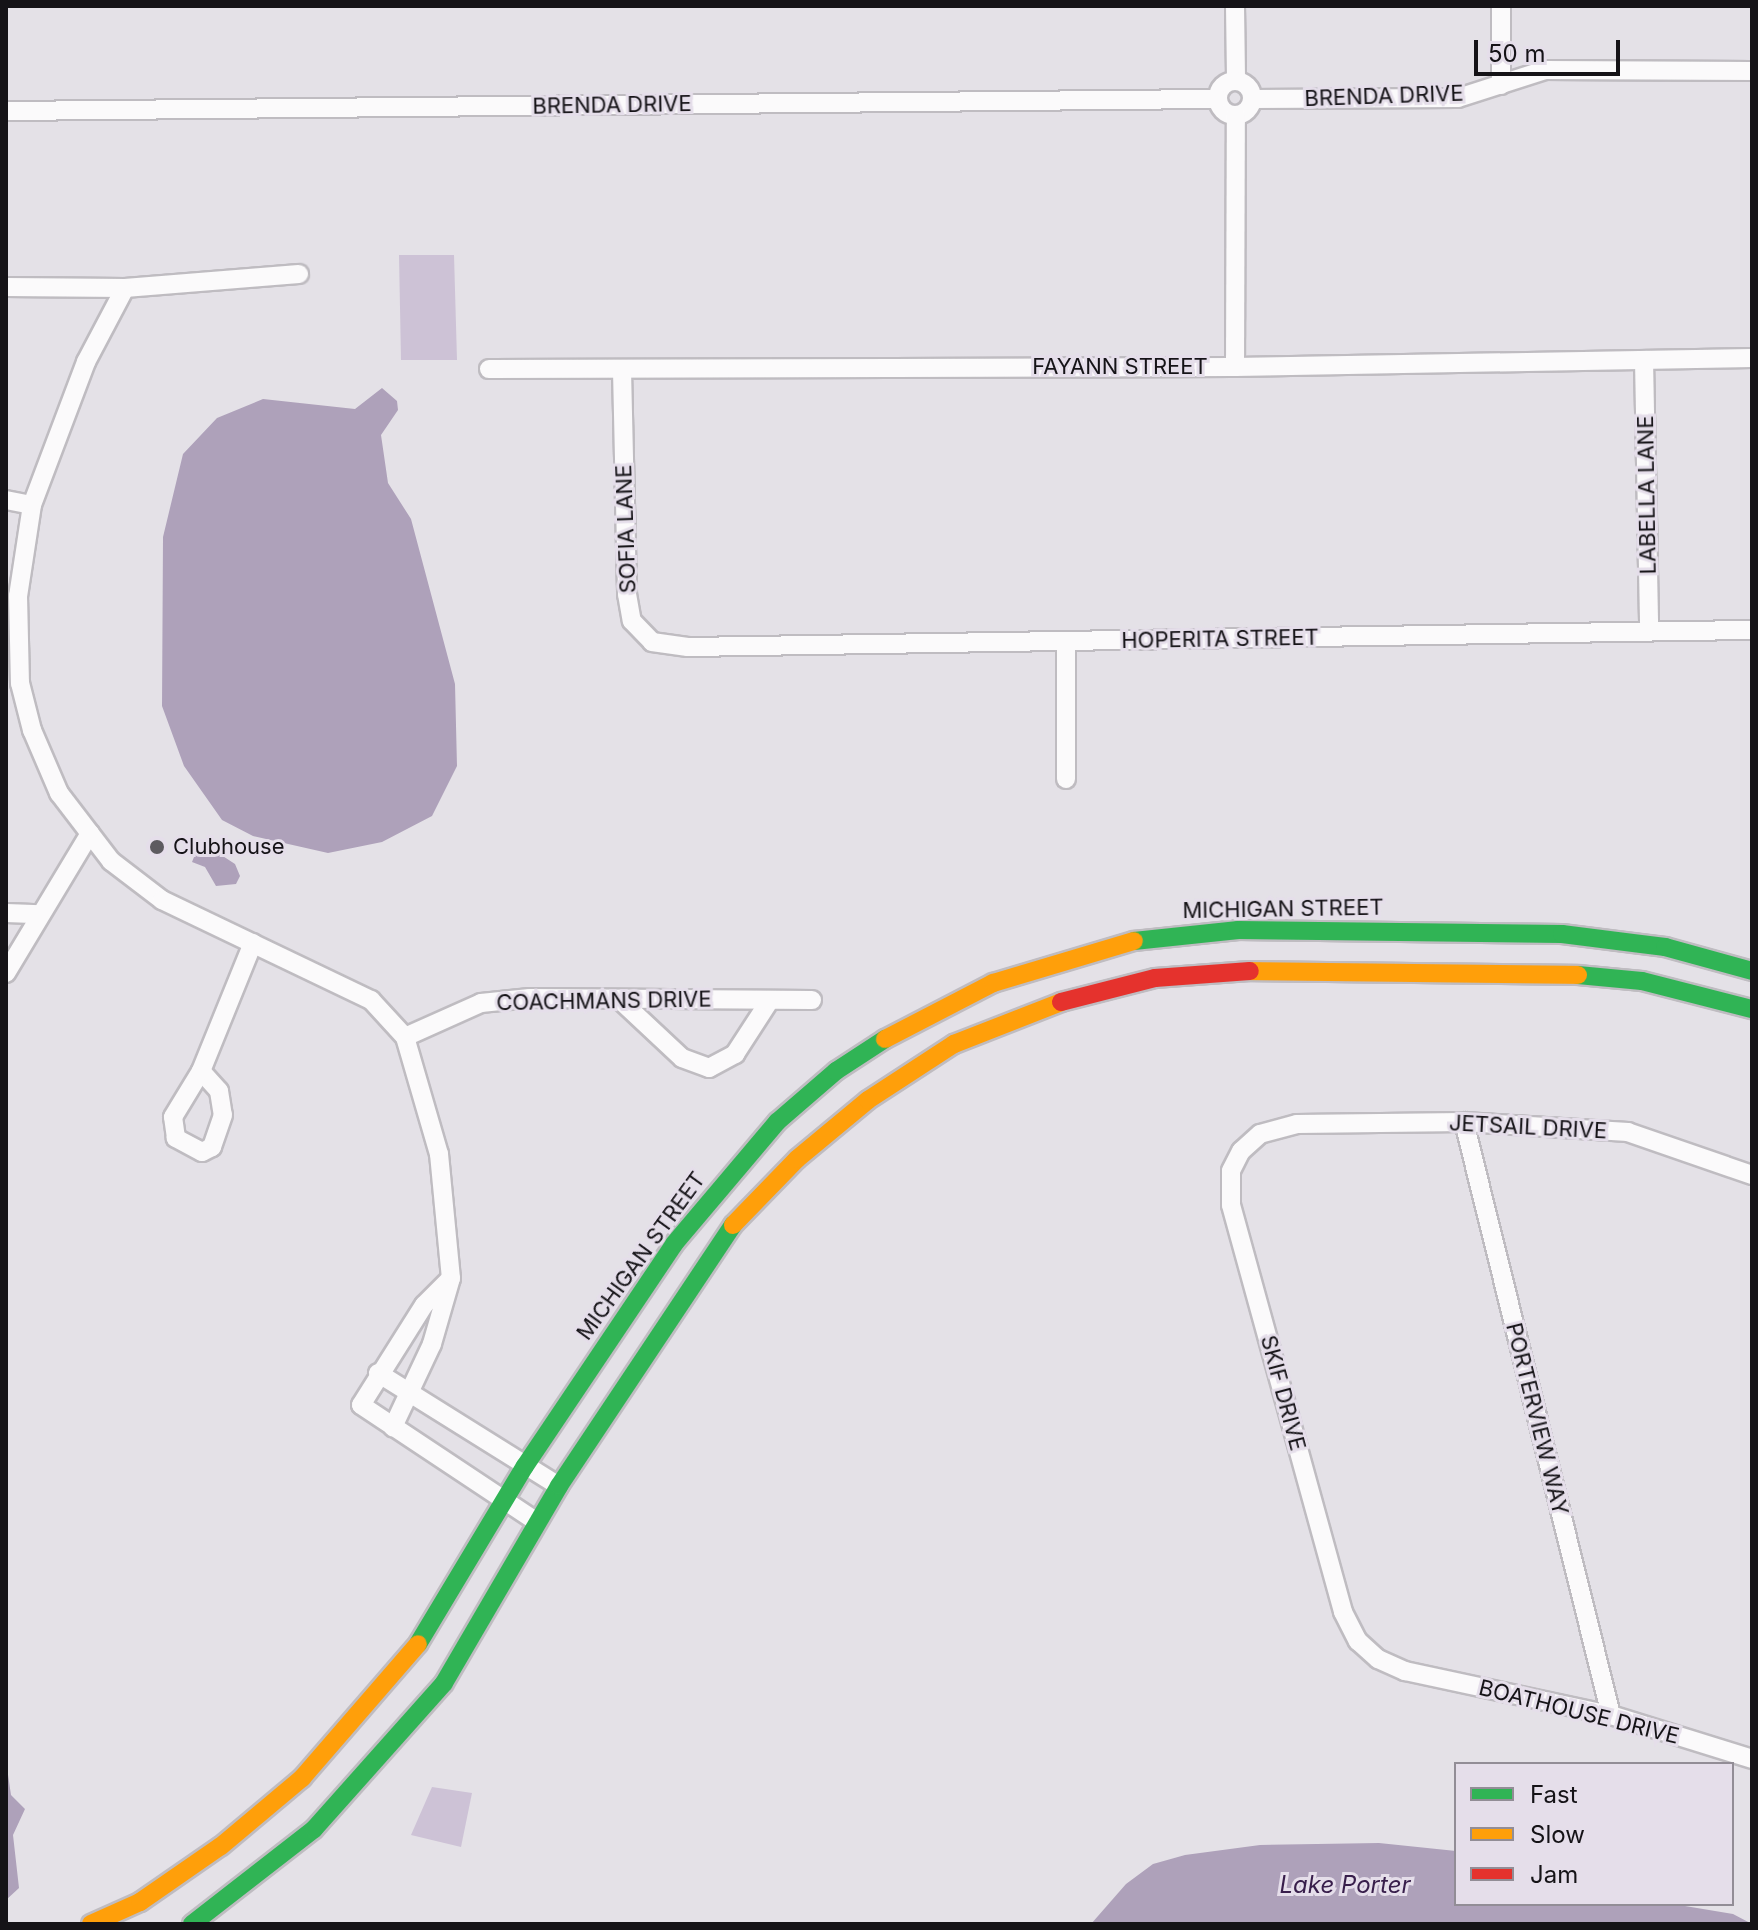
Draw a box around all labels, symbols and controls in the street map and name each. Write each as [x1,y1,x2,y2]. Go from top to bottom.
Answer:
scale bar [1478,24,1624,74]
text: 50 m [1488,39,1546,68]
street label: BRENDA DRIVE [1304,80,1464,112]
street label: BRENDA DRIVE [532,90,692,120]
street label: FAYANN STREET [1032,354,1208,380]
street label: LABELLA LANE [1632,415,1662,575]
street label: SOFIA LANE [611,464,641,594]
street label: HOPERITA STREET [1121,624,1319,654]
place label: Clubhouse [173,834,285,860]
marker: Clubhouse [148,838,166,856]
street label: MICHIGAN STREET [1182,894,1384,924]
street label: COACHMANS DRIVE [496,986,712,1016]
street label: JETSAIL DRIVE [1448,1110,1608,1144]
street label: MICHIGAN STREET [571,1167,711,1345]
street label: PORTERVIEW WAY [1500,1320,1574,1518]
street label: SKIF DRIVE [1255,1332,1311,1454]
street label: BOATHOUSE DRIVE [1476,1674,1682,1750]
legend [1454,1762,1734,1906]
text: Fast [1530,1780,1578,1809]
text: Slow [1530,1820,1585,1849]
text: Jam [1530,1860,1578,1889]
water label: Lake Porter [1279,1871,1411,1899]

